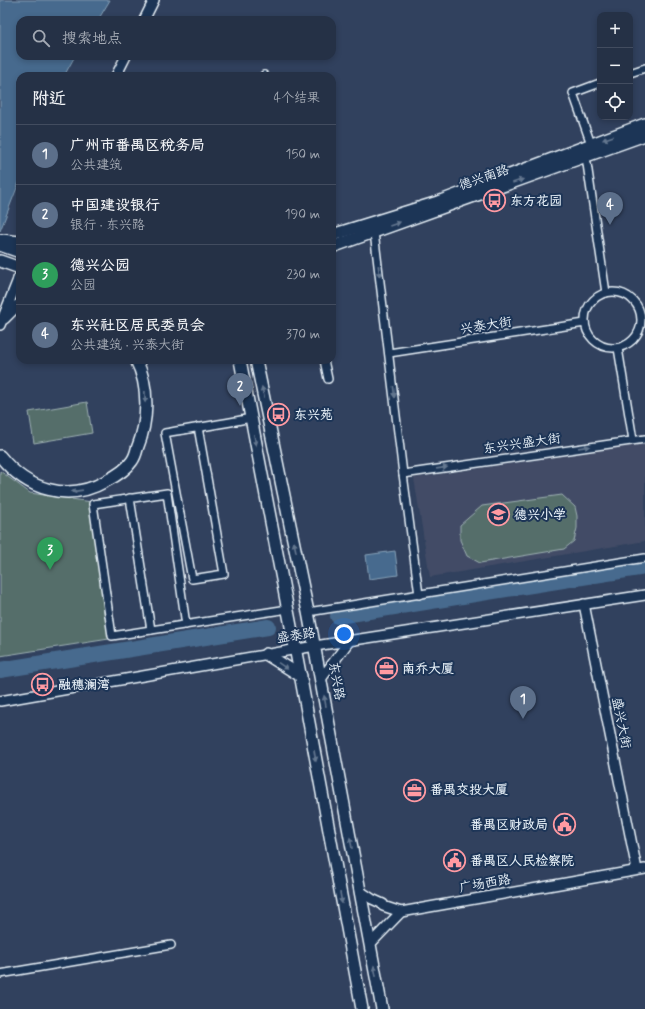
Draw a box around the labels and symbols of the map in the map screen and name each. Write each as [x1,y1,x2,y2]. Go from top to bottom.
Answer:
one-way arrow [602,135,614,141]
street label: 德兴南路 [457,161,511,195]
one-way arrow [512,178,524,184]
bus stop icon: 东方花园 [481,188,507,214]
pin: 4 [597,192,623,225]
place label: 东方花园 [510,193,562,210]
one-way arrow [389,221,401,227]
one-way arrow [376,264,382,277]
street label: 兴泰大街 [459,314,513,338]
pin: 2 [227,373,253,406]
one-way arrow [259,386,265,398]
one-way arrow [391,386,397,398]
one-way arrow [142,391,148,404]
bus stop icon: 东兴苑 [265,402,291,428]
place label: 东兴苑 [294,407,333,424]
street label: 东兴兴盛大街 [482,430,562,458]
one-way arrow [252,433,258,446]
one-way arrow [578,444,590,450]
one-way arrow [435,465,448,471]
one-way arrow [71,488,83,494]
school or university icon: 德兴小学 [486,502,512,528]
place label: 德兴小学 [514,507,566,524]
pin: 3 [37,537,63,570]
one-way arrow [291,541,297,553]
your location [334,624,354,644]
street label: 盛泰路 [275,625,317,647]
office icon: 南乔大厦 [374,656,400,682]
street label: 东兴路 [324,660,348,702]
place label: 南乔大厦 [402,661,454,678]
one-way arrow [277,662,289,669]
bus stop icon: 融穗澜湾 [30,672,56,698]
place label: 融穗澜湾 [58,677,110,694]
pin: 1 [510,686,536,719]
one-way arrow [322,695,328,707]
street label: 盛兴大街 [608,696,634,750]
one-way arrow [312,750,318,762]
office icon: 番禺交投大厦 [402,777,428,803]
place label: 番禺交投大厦 [430,782,508,799]
public building icon: 番禺区财政局 [551,812,577,838]
place label: 番禺区财政局 [470,817,548,834]
one-way arrow [348,837,354,849]
public building icon: 番禺区人民检察院 [441,848,467,874]
place label: 番禺区人民检察院 [470,853,574,870]
street label: 广场西路 [458,871,512,897]
one-way arrow [338,892,344,904]
one-way arrow [372,965,378,977]

